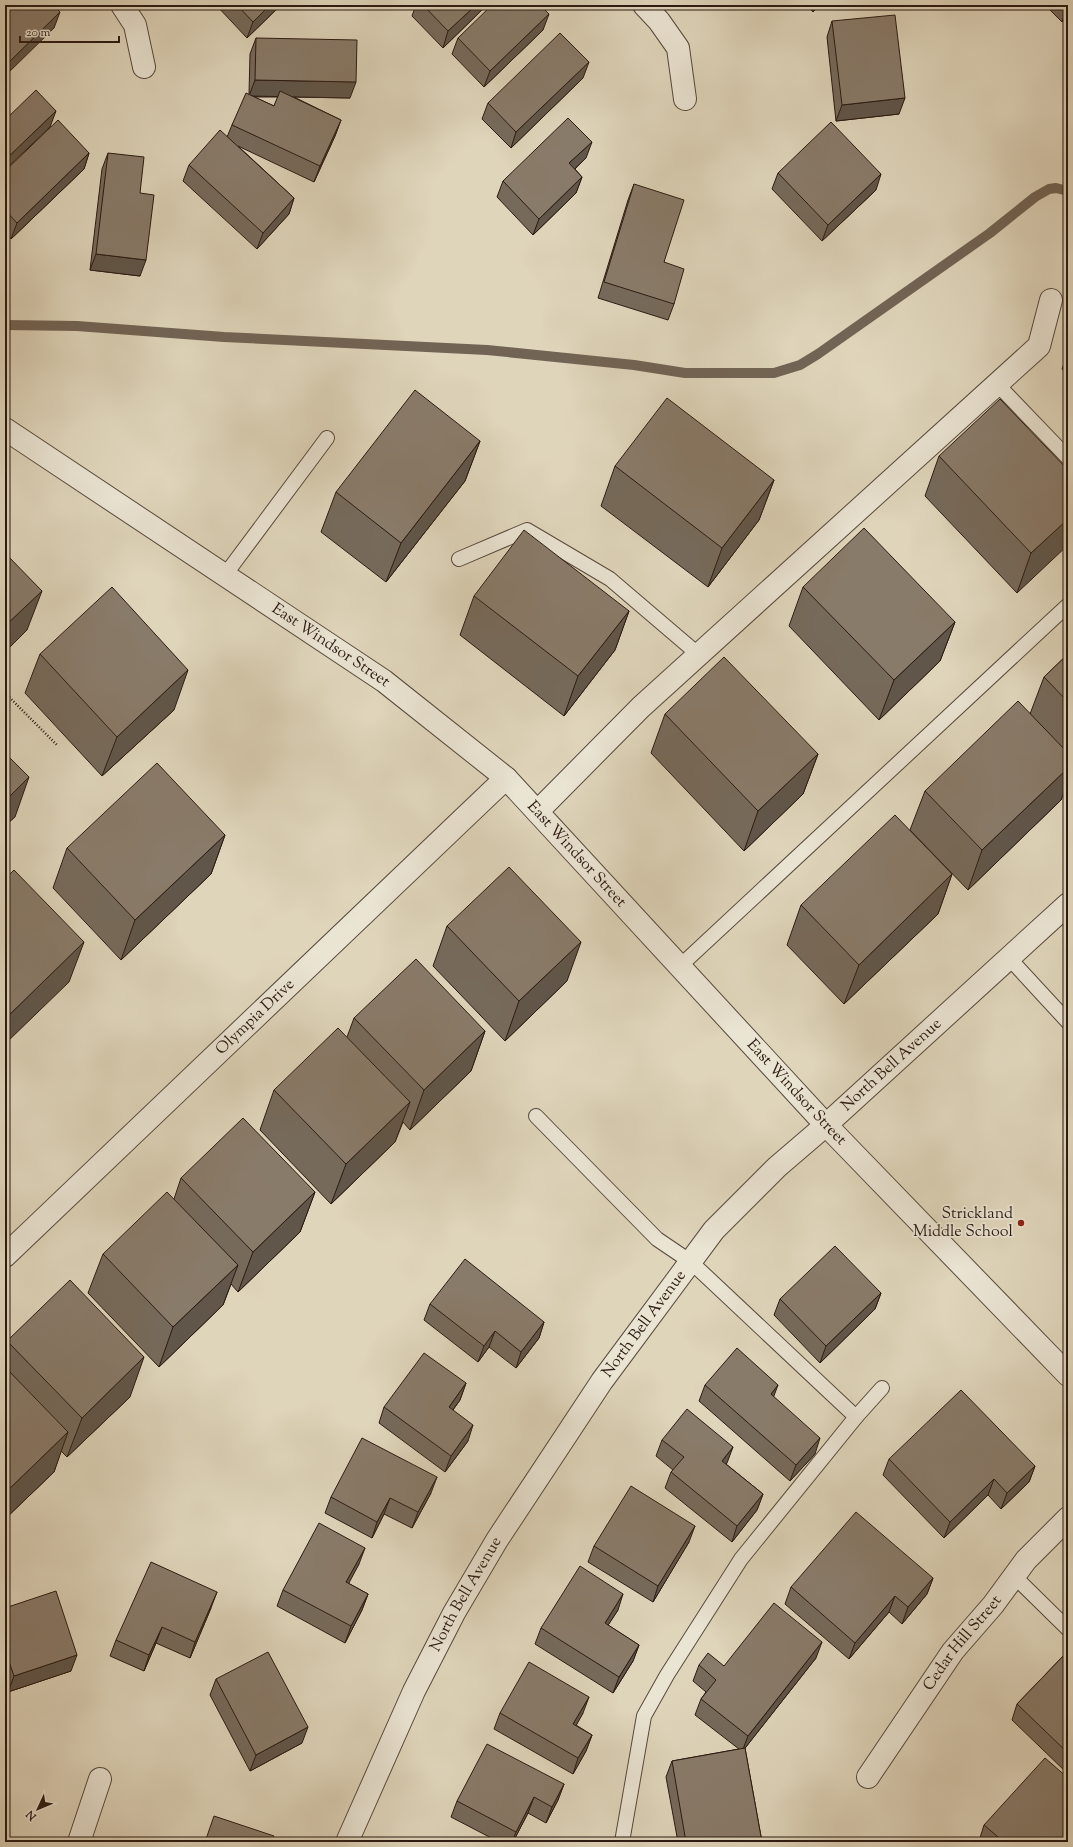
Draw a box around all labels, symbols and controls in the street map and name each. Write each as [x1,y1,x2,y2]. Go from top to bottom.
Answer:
scale bar [20,18,119,44]
text: 20 m [26,24,51,42]
street label: East Windsor Street [267,598,395,693]
street label: East Windsor Street [521,796,632,913]
street label: Olympia Drive [211,974,300,1061]
street label: North Bell Avenue [836,1013,947,1117]
street label: East Windsor Street [741,1034,852,1151]
place label: Strickland Middle School [913,1203,1014,1244]
marker: Strickland Middle School [1016,1218,1026,1228]
street label: North Bell Avenue [597,1265,692,1383]
street label: North Bell Avenue [424,1533,508,1656]
street label: Cedar Hill Street [918,1590,1008,1696]
north arrow [18,1789,58,1829]
text: N [23,1806,41,1825]

